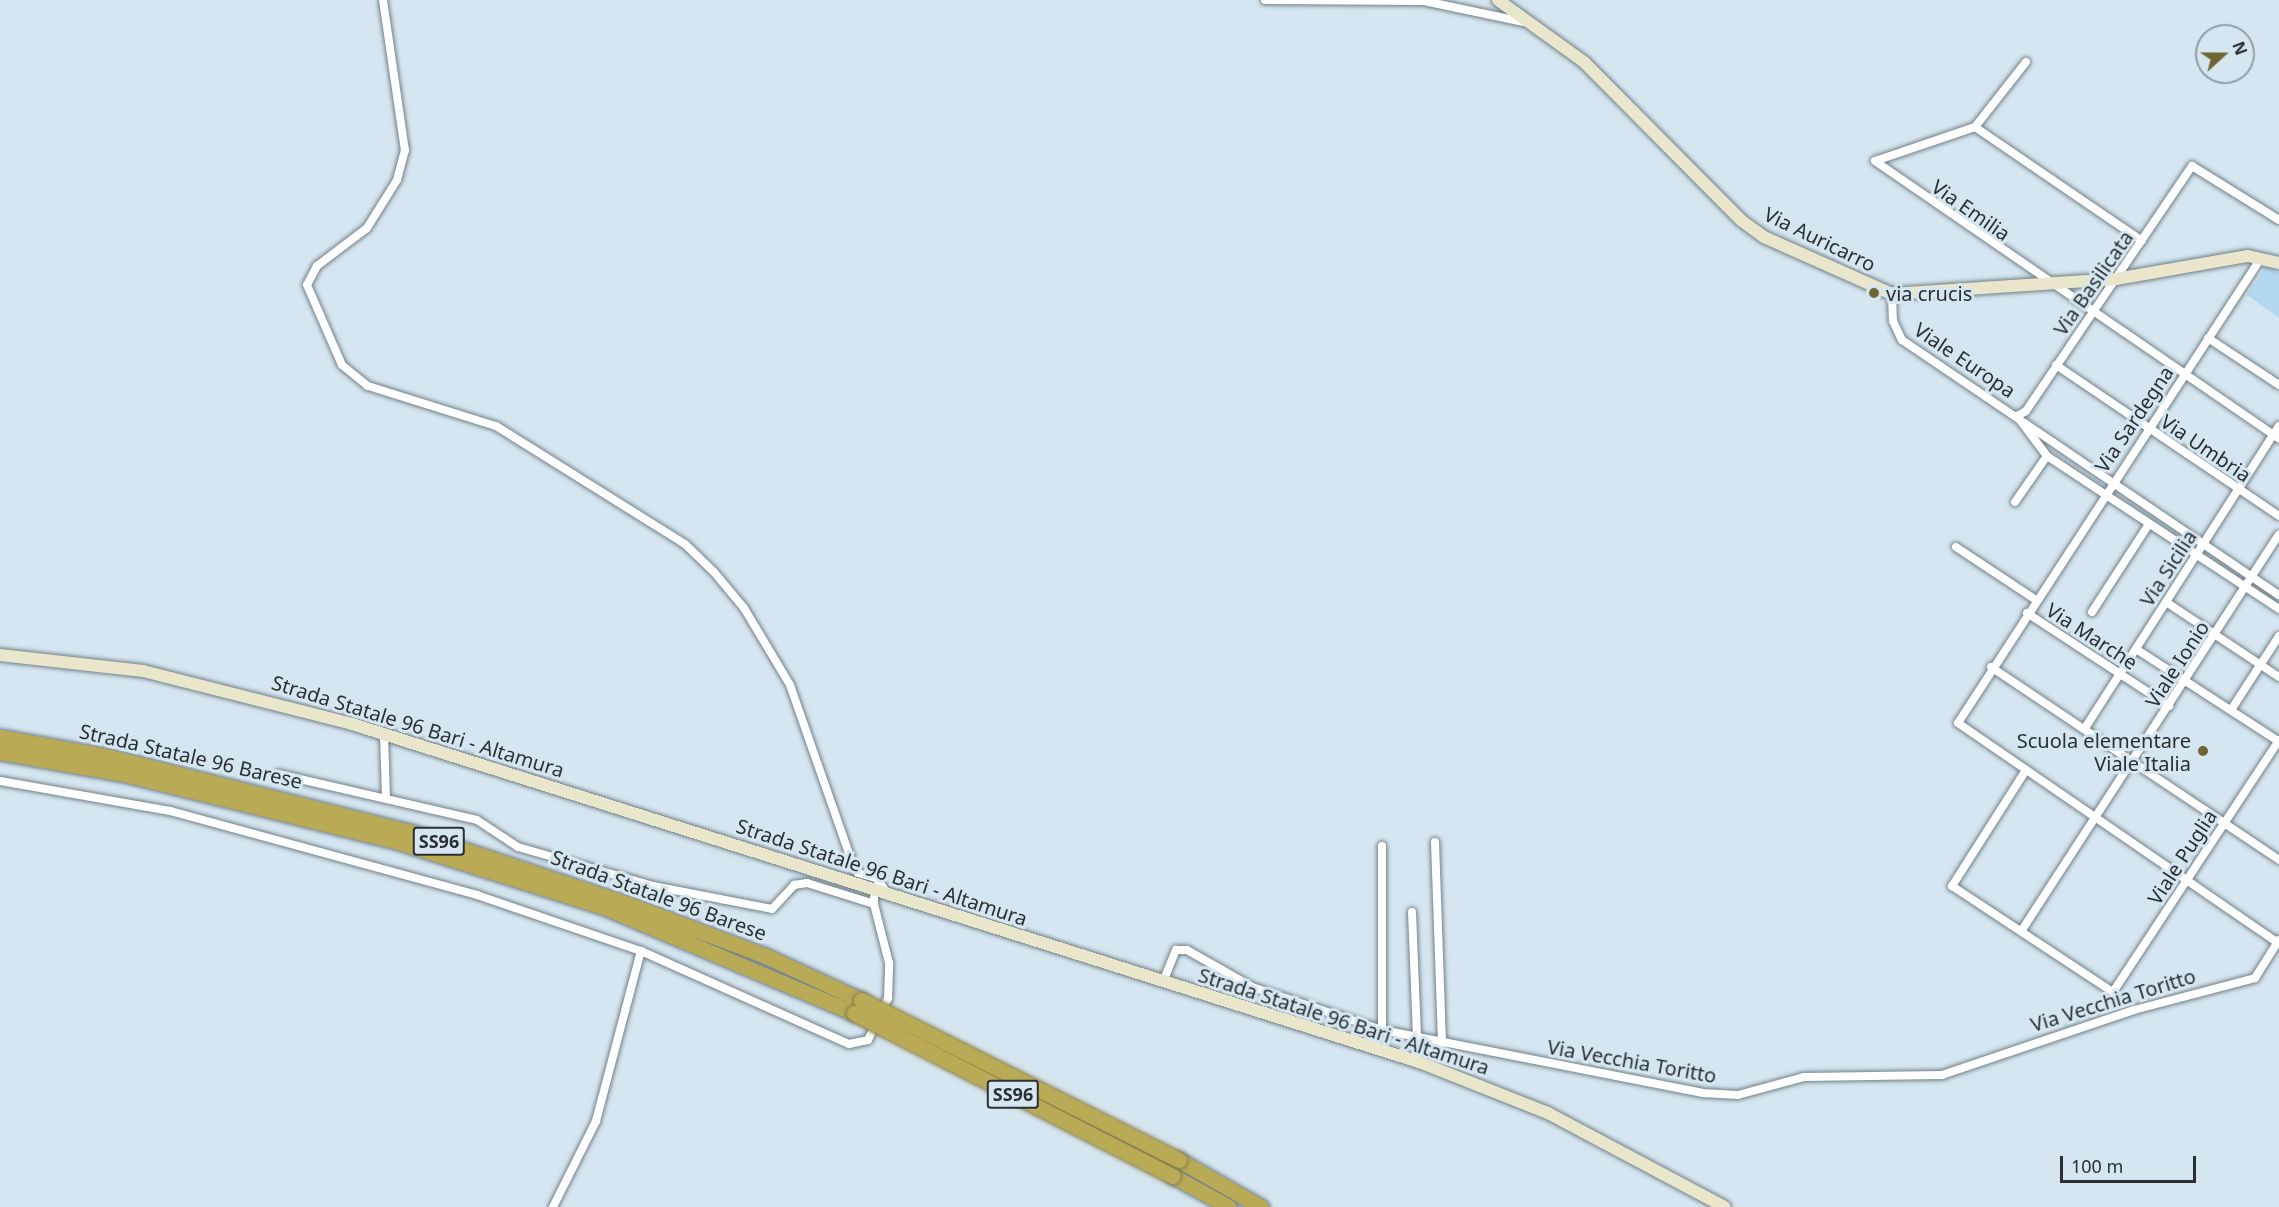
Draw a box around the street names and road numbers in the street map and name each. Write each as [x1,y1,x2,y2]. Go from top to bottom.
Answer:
street label: Via Emilia [1927,174,2015,246]
street label: Via Auricarro [1760,202,1880,276]
street label: Via Basilicata [2048,226,2138,340]
street label: Viale Europa [1910,317,2020,403]
street label: Via Sardegna [2090,361,2178,477]
street label: Via Umbria [2156,409,2256,487]
street label: Via Sicilia [2135,525,2201,611]
street label: Via Marche [2042,598,2142,674]
street label: Viale Ionio [2140,616,2214,712]
street label: Strada Statale 96 Bari - Altamura [269,670,567,782]
street label: Strada Statale 96 Barese [77,719,305,793]
street label: Viale Puglia [2142,805,2222,909]
street label: Strada Statale 96 Bari - Altamura [733,814,1031,930]
road number: SS96 [412,826,466,856]
street label: Strada Statale 96 Barese [548,845,770,945]
street label: Strada Statale 96 Bari - Altamura [1195,963,1493,1079]
street label: Via Vecchia Toritto [2028,963,2198,1037]
street label: Via Vecchia Toritto [1546,1034,1718,1088]
road number: SS96 [986,1079,1040,1109]

